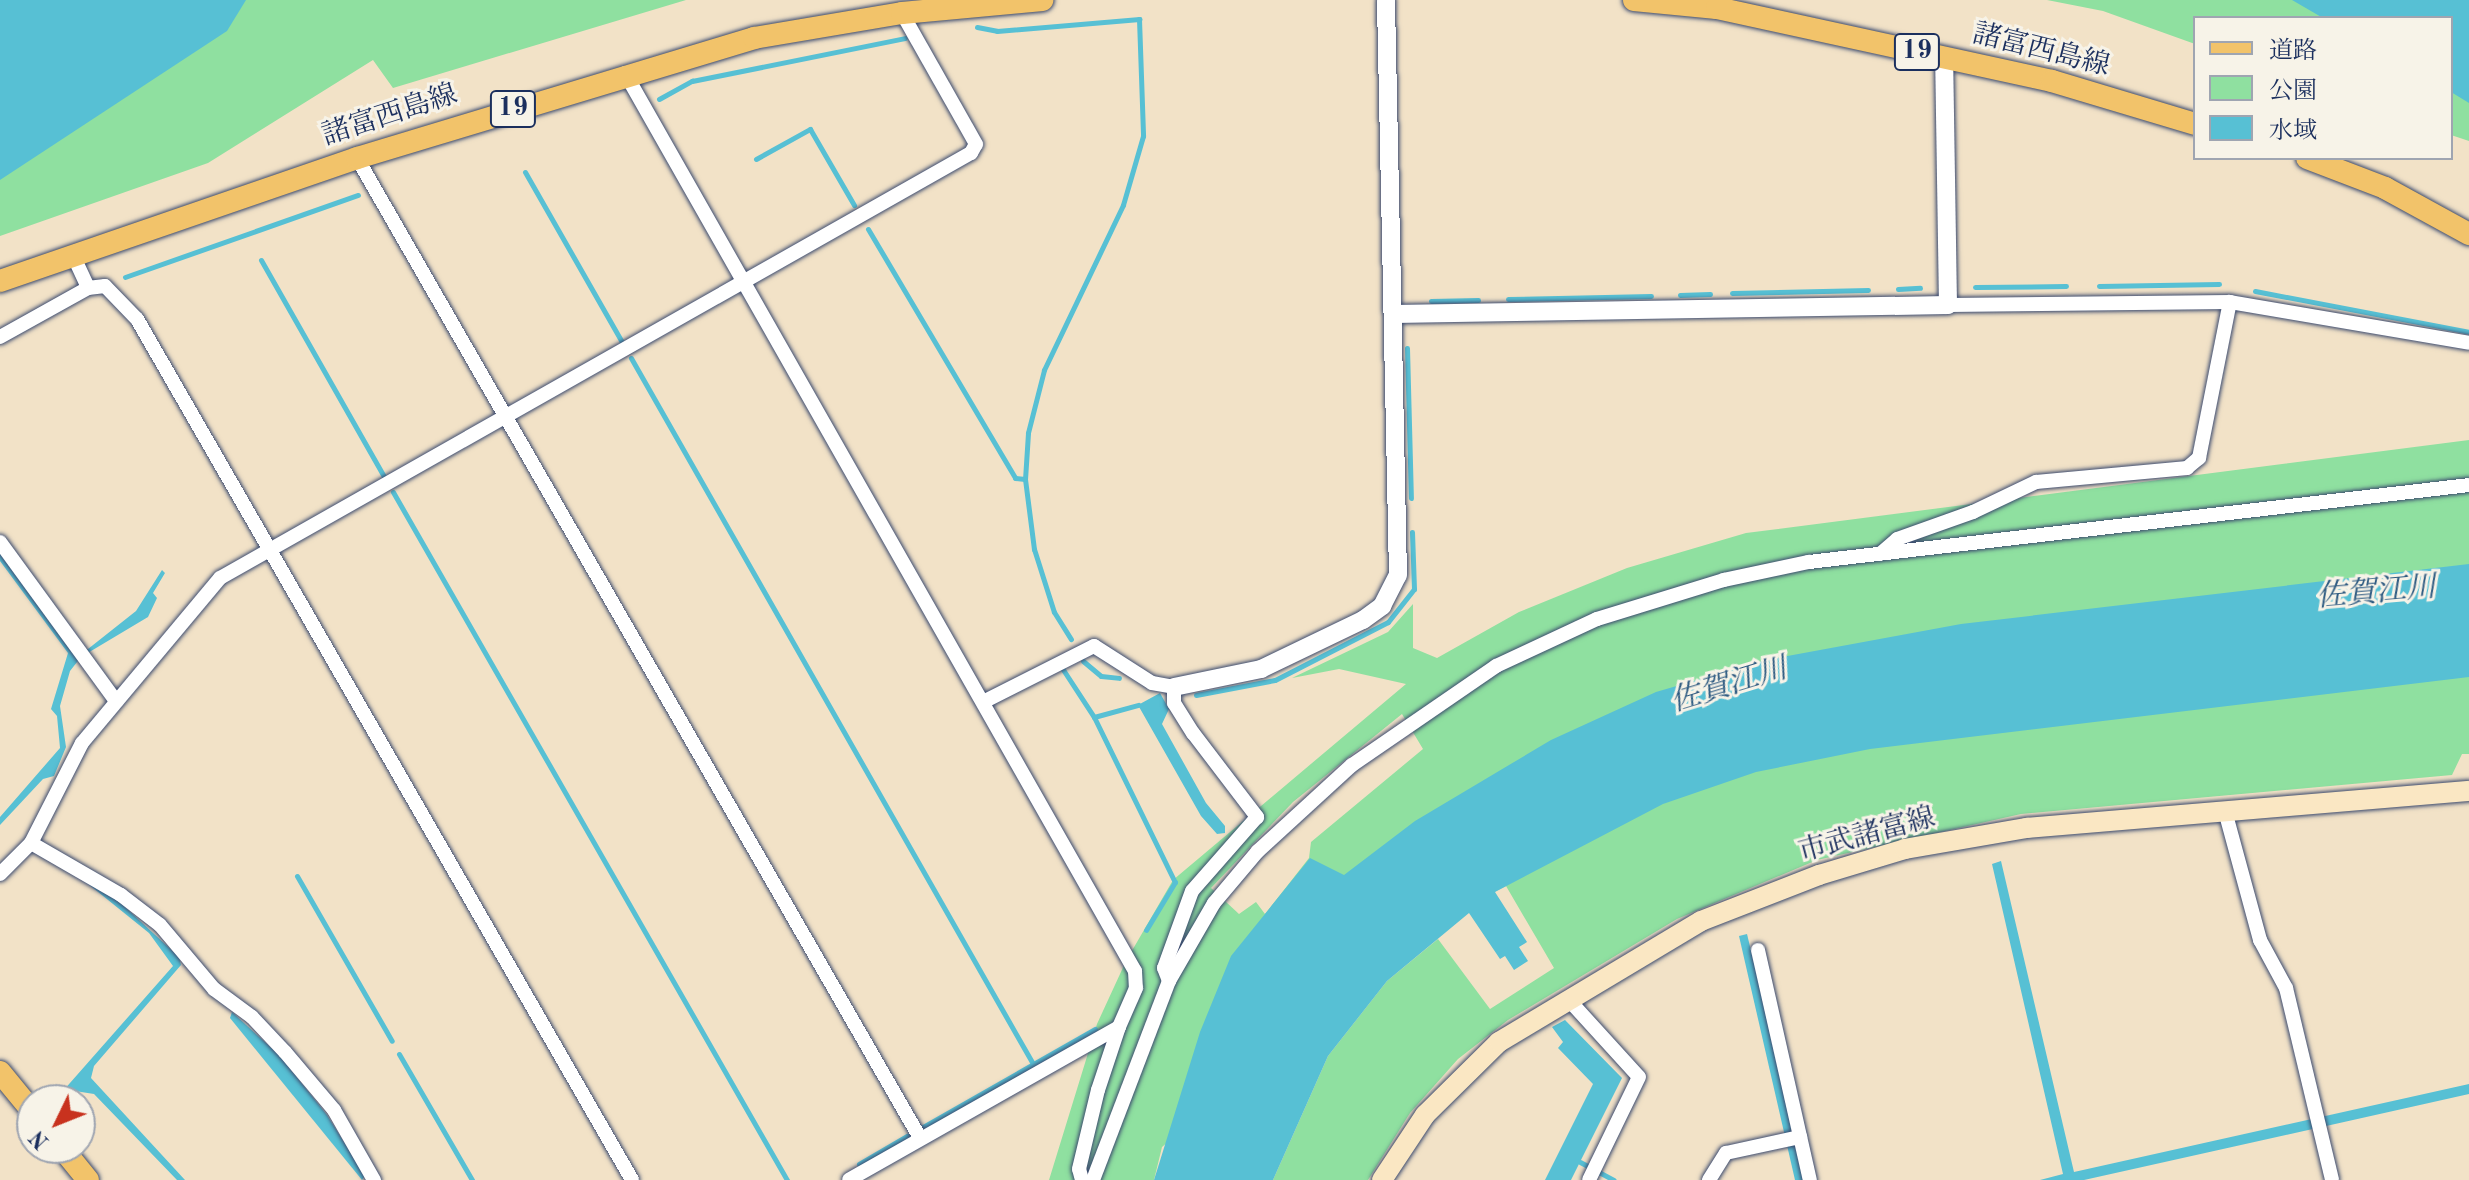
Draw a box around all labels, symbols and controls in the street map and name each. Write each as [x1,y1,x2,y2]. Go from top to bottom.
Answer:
legend [2193,16,2453,160]
street label: 諸富西島線 [1969,18,2113,84]
road number: 19 [1893,30,1941,74]
text: 道路 [2269,40,2317,64]
street label: 諸富西島線 [318,78,462,154]
text: 公園 [2269,80,2317,104]
road number: 19 [489,87,537,131]
text: 水域 [2269,120,2317,144]
water label: 佐賀江川 [2315,570,2437,616]
water label: 佐賀江川 [1666,651,1792,721]
street label: 市武諸富線 [1795,802,1939,870]
north arrow [16,1084,96,1164]
text: N [26,1125,54,1153]

